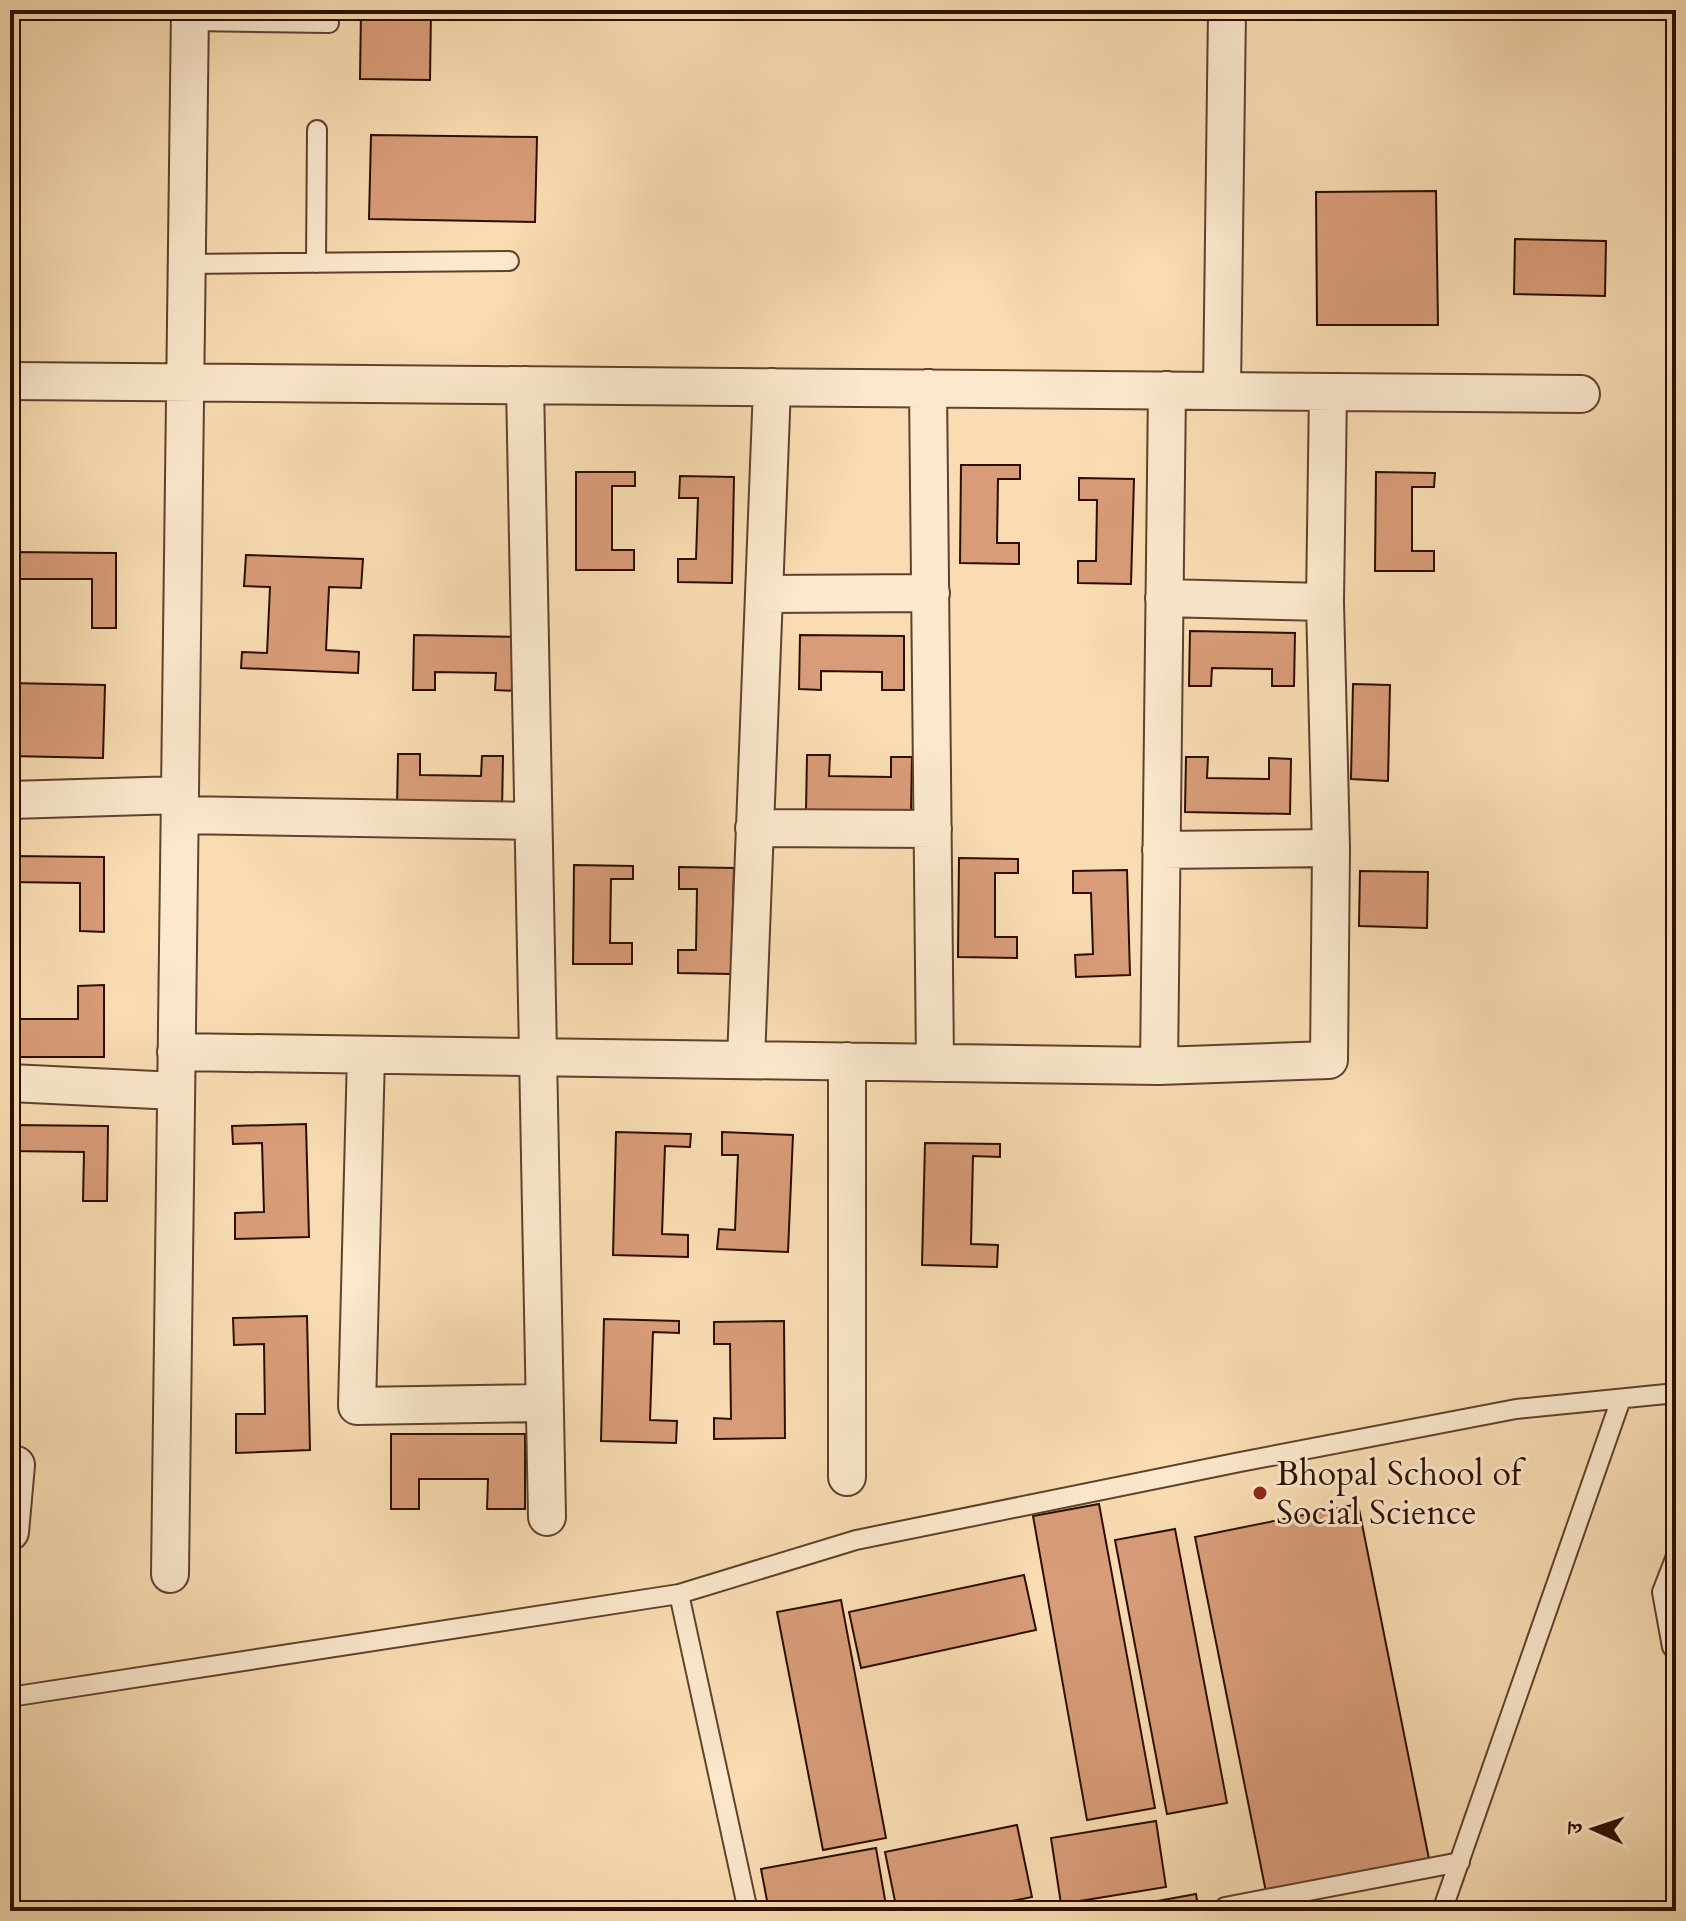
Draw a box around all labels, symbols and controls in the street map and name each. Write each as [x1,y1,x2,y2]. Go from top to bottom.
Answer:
place label: Bhopal School of Social Science [1276,1451,1527,1536]
marker: Bhopal School of Social Science [1251,1484,1269,1502]
north arrow [1554,1789,1634,1869]
text: उ [1560,1820,1590,1836]

